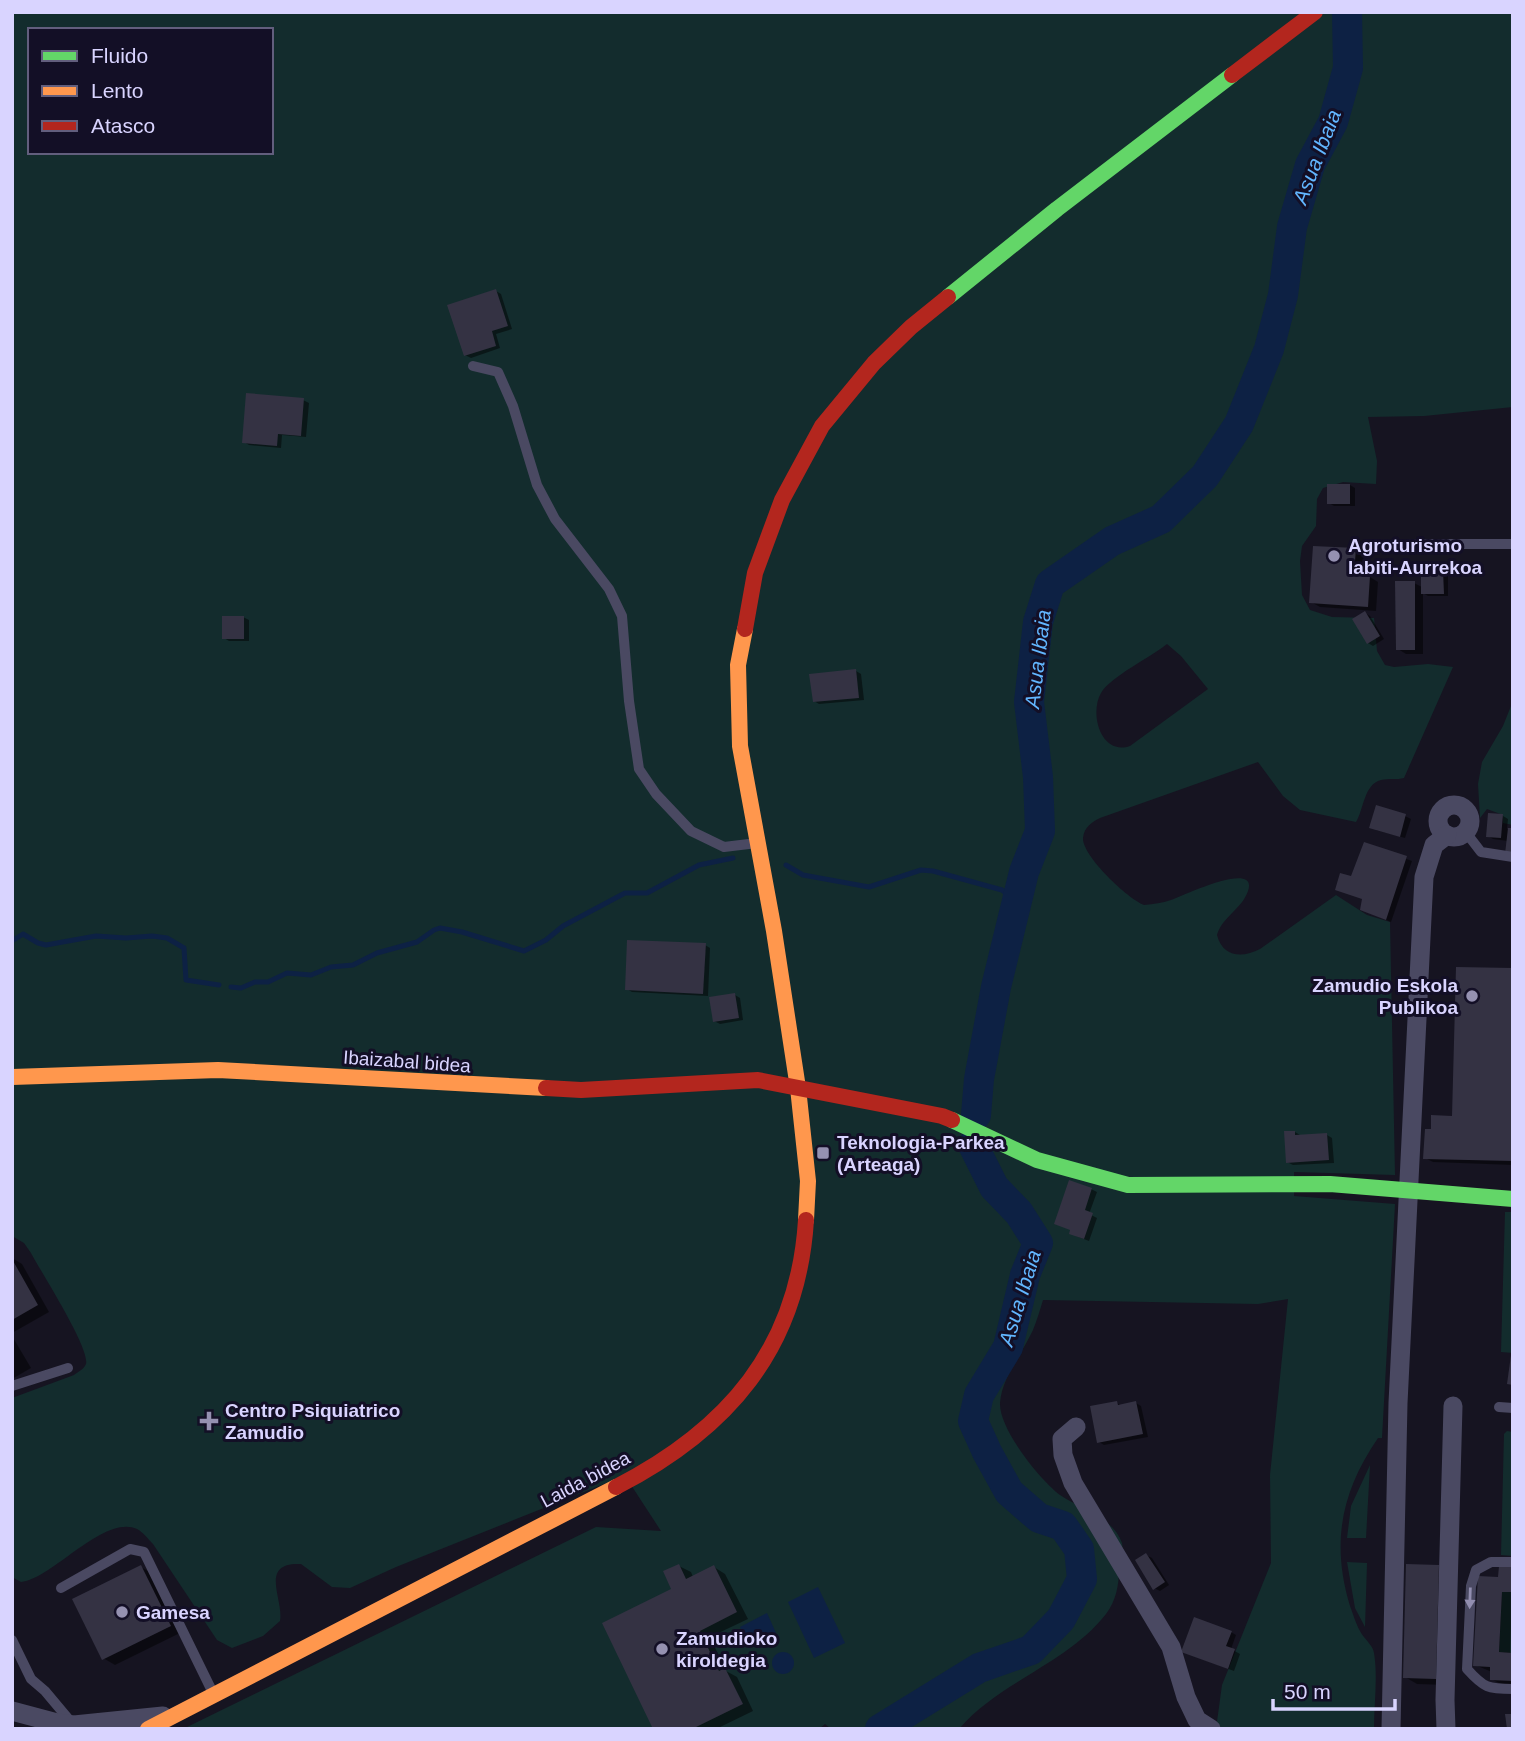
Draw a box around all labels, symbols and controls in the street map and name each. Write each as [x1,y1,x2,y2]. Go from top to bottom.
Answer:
legend [28,28,273,154]
text: Fluido [91,44,148,67]
text: Lento [91,79,144,102]
water label: Asua Ibaia [1287,106,1345,209]
text: Atasco [91,114,155,137]
place label: Agroturismo Iabiti-Aurrekoa [1348,535,1483,578]
marker: Agroturismo Iabiti-Aurrekoa [1326,548,1342,564]
water label: Asua Ibaia [1020,608,1055,712]
place label: Zamudio Eskola Publikoa [1312,975,1458,1018]
marker: Zamudio Eskola Publikoa [1464,988,1480,1004]
street label: Ibaizabal bidea [342,1047,472,1076]
place label: Teknologia-Parkea (Arteaga) [837,1132,1005,1175]
marker: Teknologia-Parkea (Arteaga) [815,1145,831,1161]
water label: Asua Ibaia [993,1247,1045,1351]
place label: Centro Psiquiatrico Zamudio [225,1400,400,1443]
marker: Centro Psiquiatrico Zamudio [199,1411,219,1431]
street label: Laida bidea [537,1447,634,1512]
one-way arrow [1465,1588,1476,1610]
place label: Gamesa [136,1602,210,1623]
marker: Gamesa [114,1604,130,1620]
place label: Zamudioko kiroldegia [676,1628,777,1671]
marker: Zamudioko kiroldegia [654,1641,670,1657]
scale bar [1273,1668,1396,1712]
text: 50 m [1284,1680,1331,1703]

